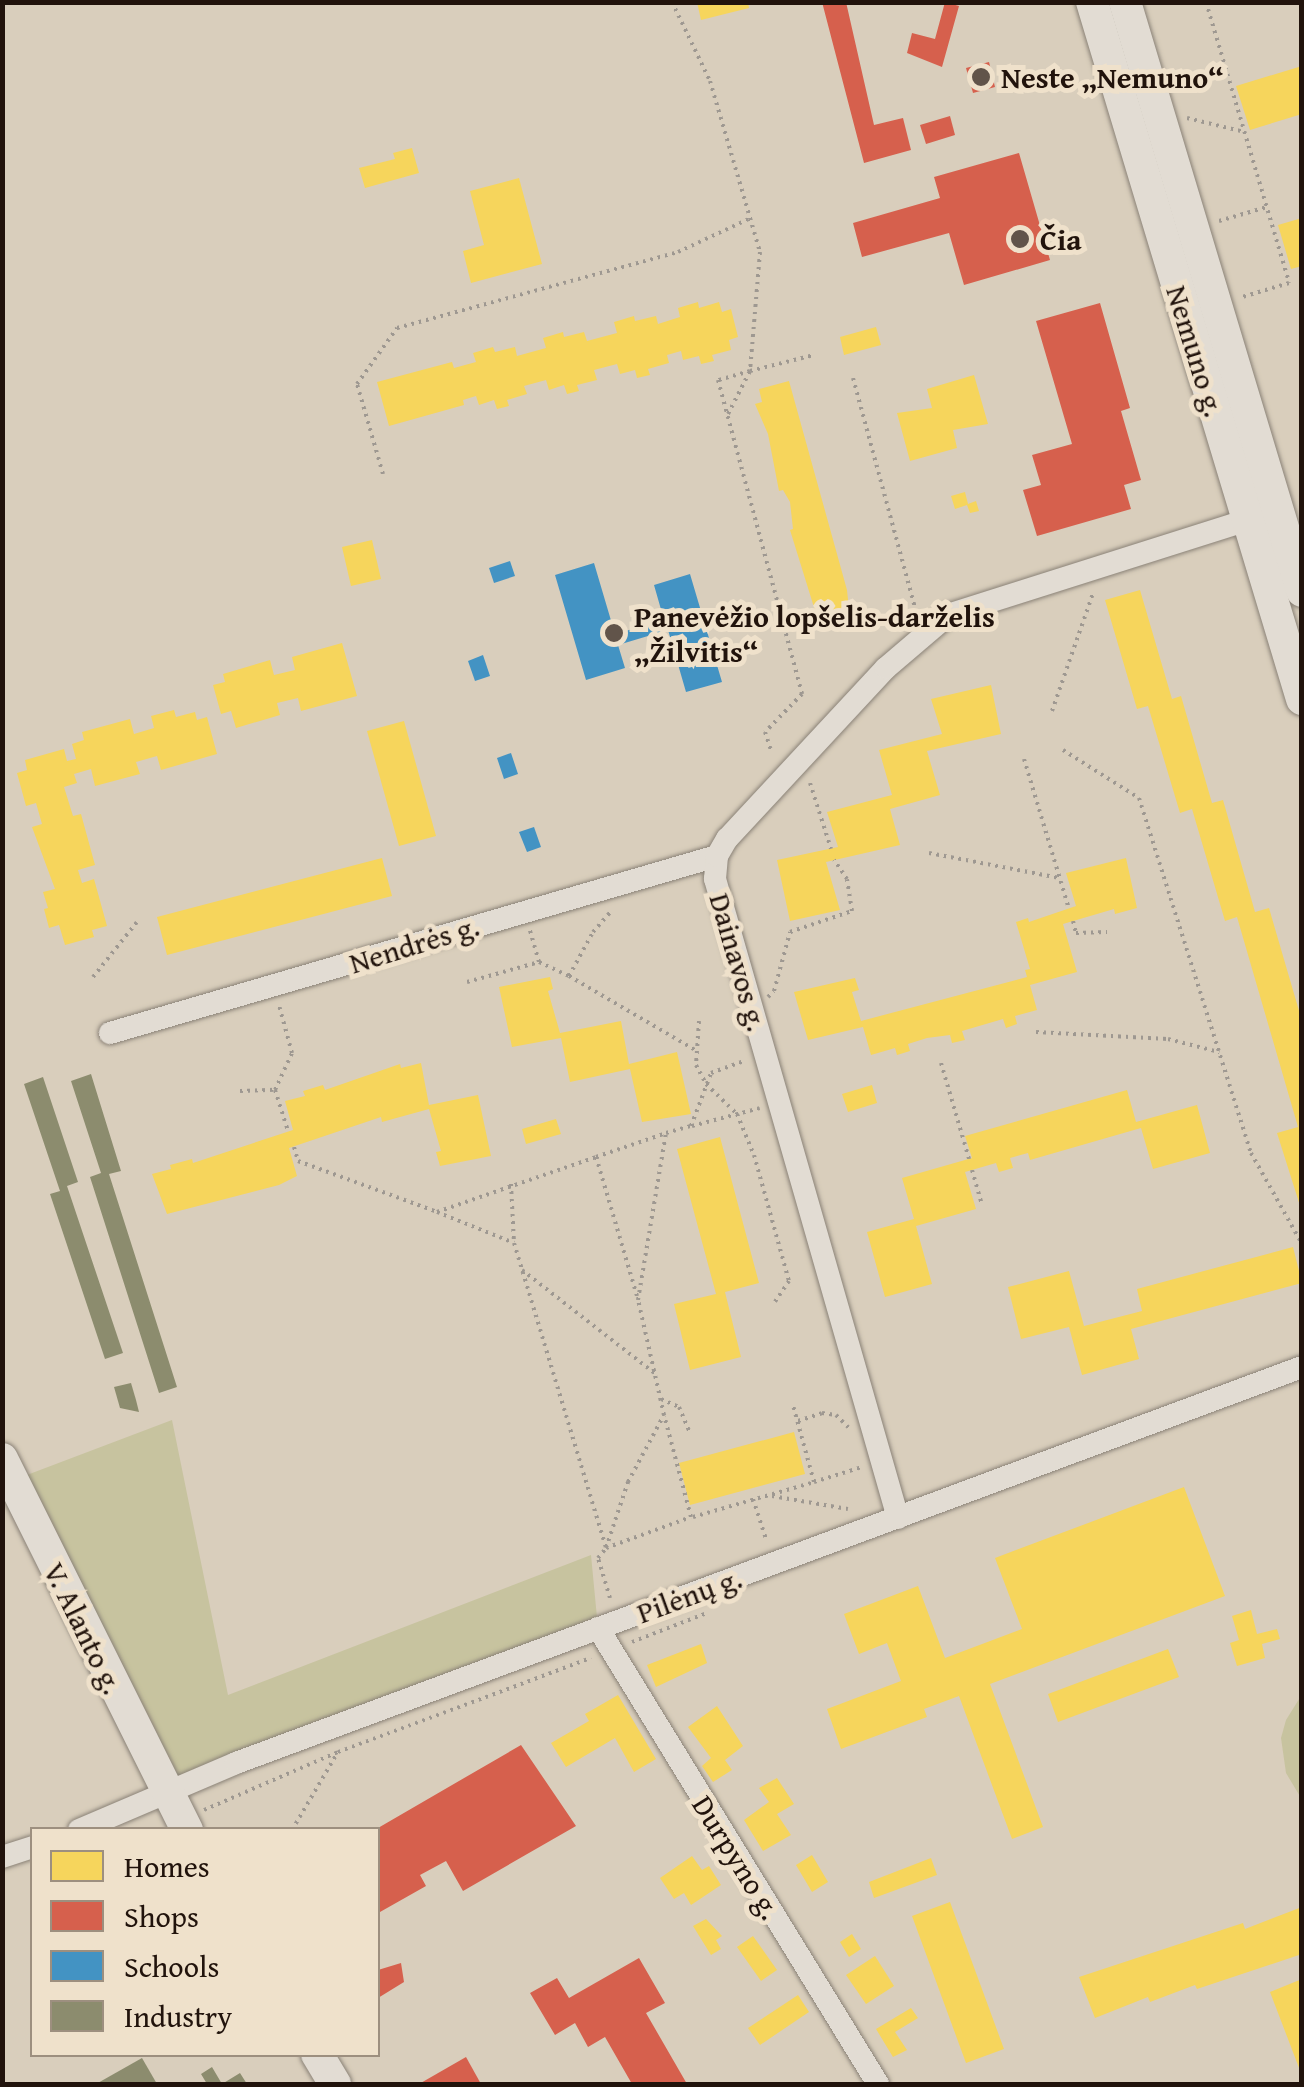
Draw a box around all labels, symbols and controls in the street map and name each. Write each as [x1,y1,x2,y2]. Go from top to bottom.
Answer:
place label: Neste „Nemuno“ [1001,59,1224,95]
marker: Neste „Nemuno“ [970,66,992,88]
place label: Čia [1040,221,1082,257]
marker: Čia [1009,228,1031,250]
street label: Nemuno g. [1159,281,1233,421]
place label: Panevėžio lopšelis-darželis „Žilvitis“ [634,598,995,668]
marker: Panevėžio lopšelis-darželis „Žilvitis“ [603,622,625,644]
street label: Dainavos g. [702,889,776,1035]
street label: Nendrės g. [345,907,483,981]
street label: V. Alanto g. [37,1556,131,1700]
street label: Pilėnų g. [632,1559,746,1631]
street label: Durpyno g. [685,1789,789,1925]
legend [30,1827,380,2057]
text: Homes [124,1844,210,1888]
text: Shops [124,1894,199,1938]
text: Schools [124,1944,219,1988]
text: Industry [124,1994,232,2038]

